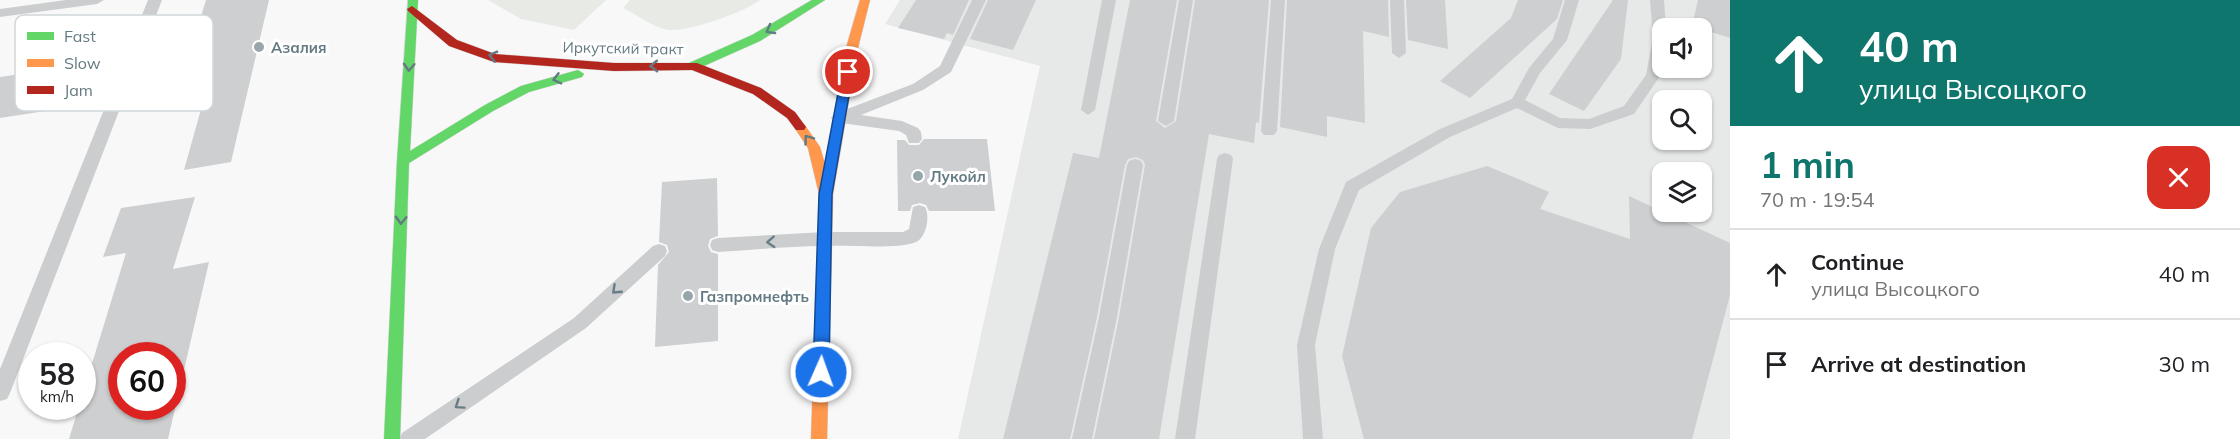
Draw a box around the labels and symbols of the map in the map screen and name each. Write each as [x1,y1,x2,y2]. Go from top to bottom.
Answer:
legend [15,15,213,111]
one-way arrow [766,23,776,34]
text: Fast [64,26,96,46]
street label: Иркутский тракт [562,37,684,59]
place label: Азалия [271,38,327,57]
marker: Азалия [252,40,266,54]
pin [822,46,873,97]
one-way arrow [488,51,498,64]
text: Slow [64,53,101,73]
one-way arrow [649,60,658,72]
one-way arrow [402,63,415,72]
one-way arrow [552,72,562,85]
text: Jam [64,80,93,100]
one-way arrow [804,135,815,146]
place label: Лукойл [930,167,986,186]
marker: Лукойл [911,169,925,183]
one-way arrow [395,215,408,224]
one-way arrow [767,236,776,249]
one-way arrow [612,283,623,294]
place label: Газпромнефть [700,287,809,306]
marker: Газпромнефть [681,289,695,303]
position arrow [789,340,853,404]
speed limit sign: 60 [108,342,186,420]
one-way arrow [455,398,466,409]

